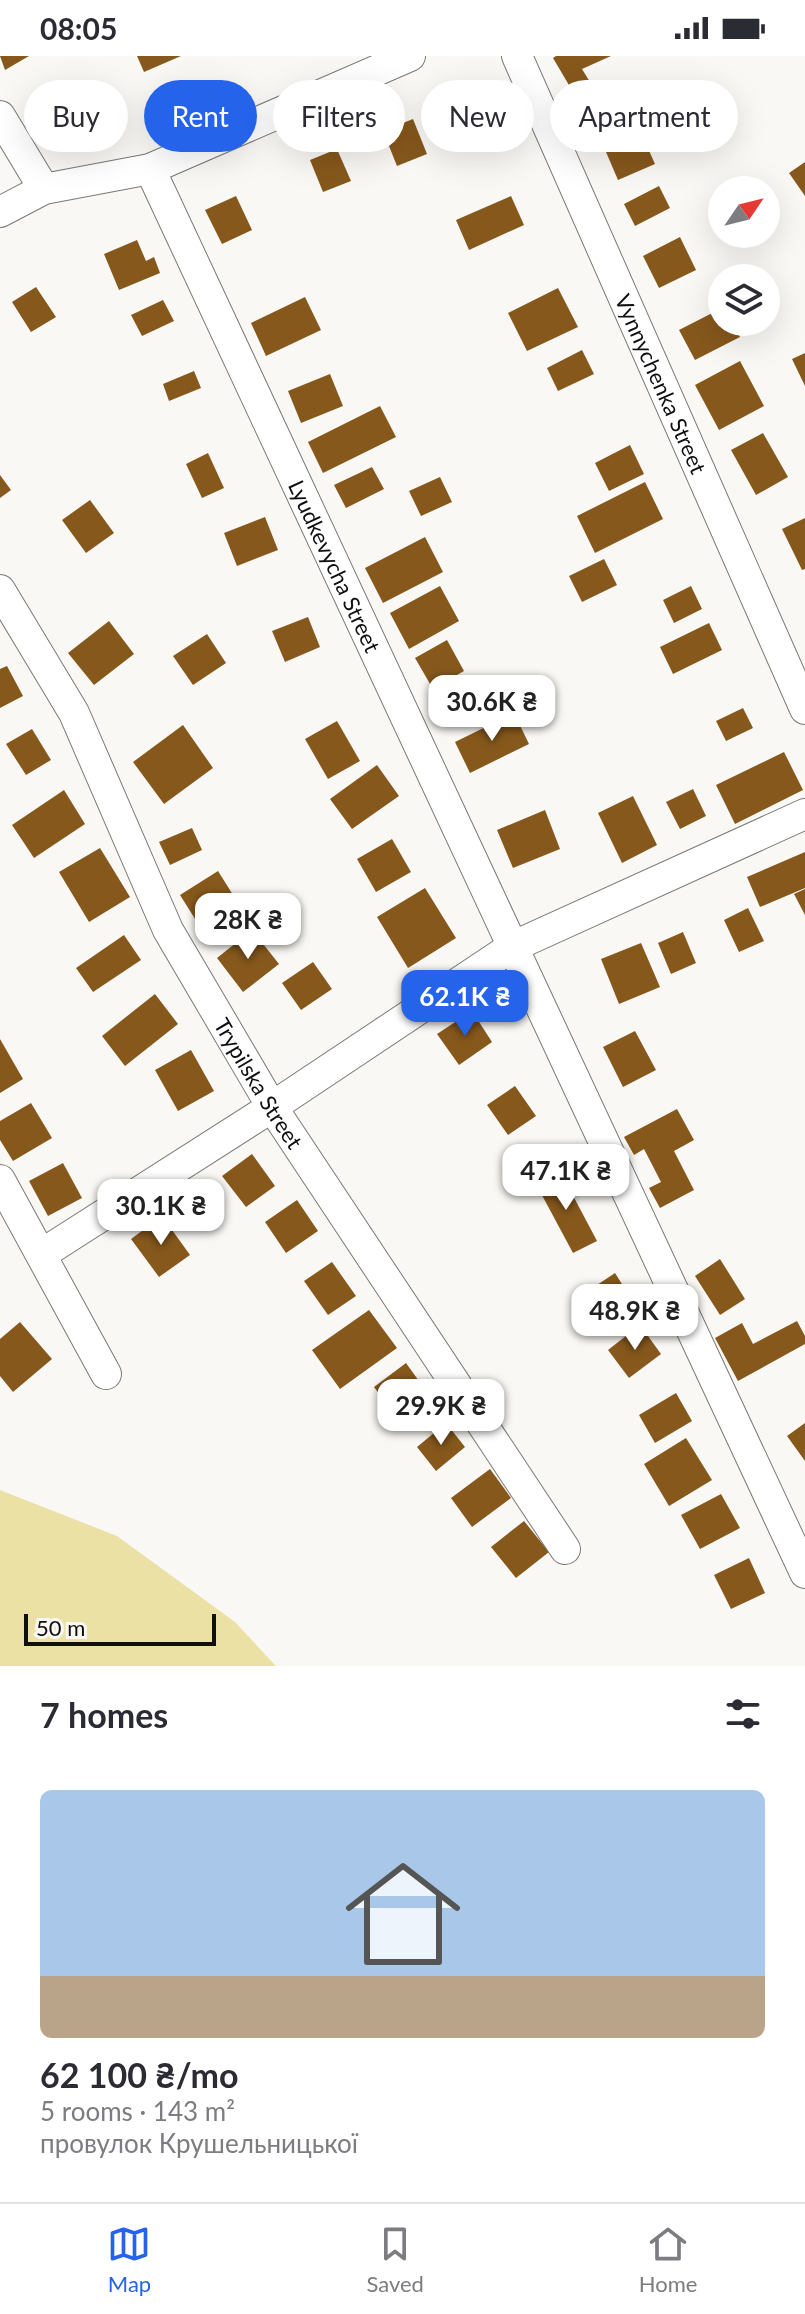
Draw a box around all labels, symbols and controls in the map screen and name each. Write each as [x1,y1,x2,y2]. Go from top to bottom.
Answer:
text: 08:05 [40,10,117,46]
chip: Buy [24,80,128,152]
chip: Rent [144,80,257,152]
chip: Filters [273,80,405,152]
chip: New [421,80,534,152]
chip: Apartment [550,80,738,152]
north arrow [708,176,780,248]
map controls [708,176,780,336]
button: layers [708,264,780,336]
street label: Vynnychenka Street [610,290,713,478]
street label: Lyudkevycha Street [283,476,387,656]
pin: 30.6K ₴ [418,675,566,743]
text: 30.6K ₴ [446,685,538,717]
pin: 28K ₴ [192,893,304,961]
text: 28K ₴ [213,903,283,935]
pin: 62.1K ₴ [391,970,539,1038]
text: 62.1K ₴ [419,980,511,1012]
street label: Trypilska Street [209,1013,309,1153]
pin: 47.1K ₴ [492,1144,640,1212]
text: 47.1K ₴ [520,1154,612,1186]
pin: 30.1K ₴ [87,1179,235,1247]
text: 30.1K ₴ [115,1189,207,1221]
pin: 48.9K ₴ [561,1284,709,1352]
text: 48.9K ₴ [589,1294,681,1326]
pin: 29.9K ₴ [367,1379,515,1447]
text: 29.9K ₴ [395,1389,487,1421]
scale bar [24,1610,216,1646]
text: 50 m [36,1614,85,1641]
icon: filters [721,1692,765,1736]
text: 7 homes [40,1694,168,1735]
icon: home [331,1842,475,1986]
text: 62 100 ₴/mo [40,2054,239,2095]
text: 5 rooms · 143 m² [40,2095,235,2127]
text: провулок Крушельницької [40,2127,358,2159]
tab: Map [107,2222,151,2297]
tab: Saved [366,2222,424,2297]
tab: Home [639,2222,697,2297]

